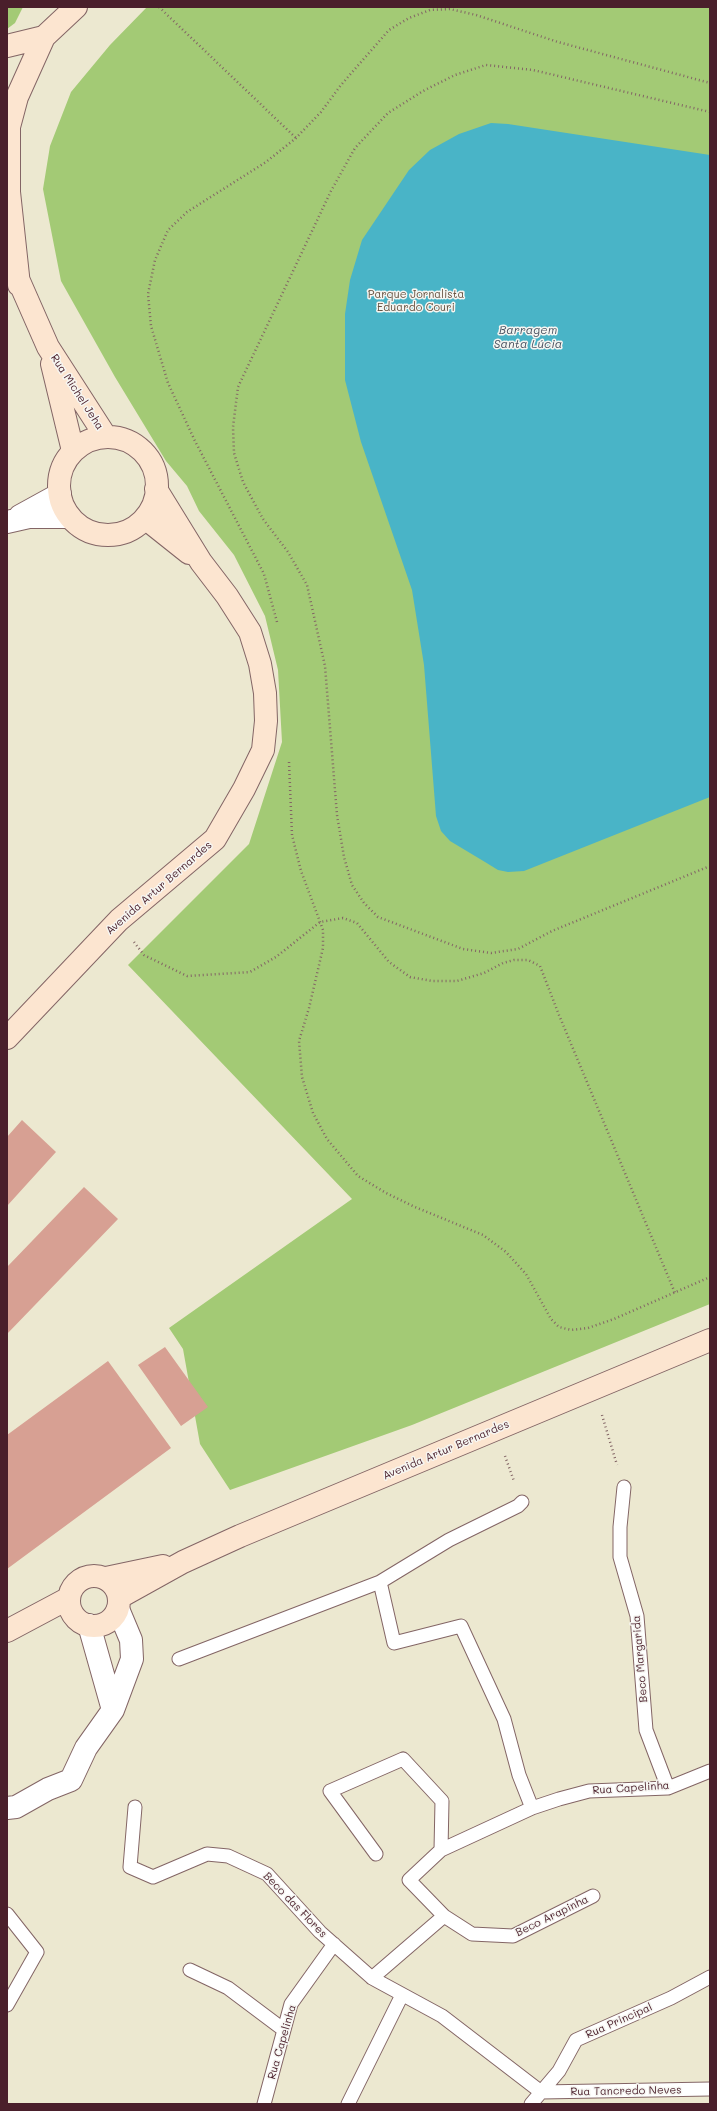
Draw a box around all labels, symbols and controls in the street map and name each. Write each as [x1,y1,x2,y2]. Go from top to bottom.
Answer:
park label: Parque Jornalista Eduardo Couri [368,288,464,314]
water label: Barragem Santa Lúcia [494,323,562,351]
street label: Rua Michel Jeha [48,352,106,432]
street label: Avenida Artur Bernardes [103,838,215,938]
street label: Avenida Artur Bernardes [381,1417,511,1483]
street label: Beco Margarida [630,1615,650,1703]
street label: Rua Capelinha [592,1779,670,1797]
street label: Beco das Flores [260,1870,330,1940]
street label: Beco Arapinha [513,1893,591,1939]
street label: Rua Principal [584,2000,654,2042]
street label: Rua Capelinha [265,2003,299,2081]
street label: Rua Tancredo Neves [570,2083,682,2099]

